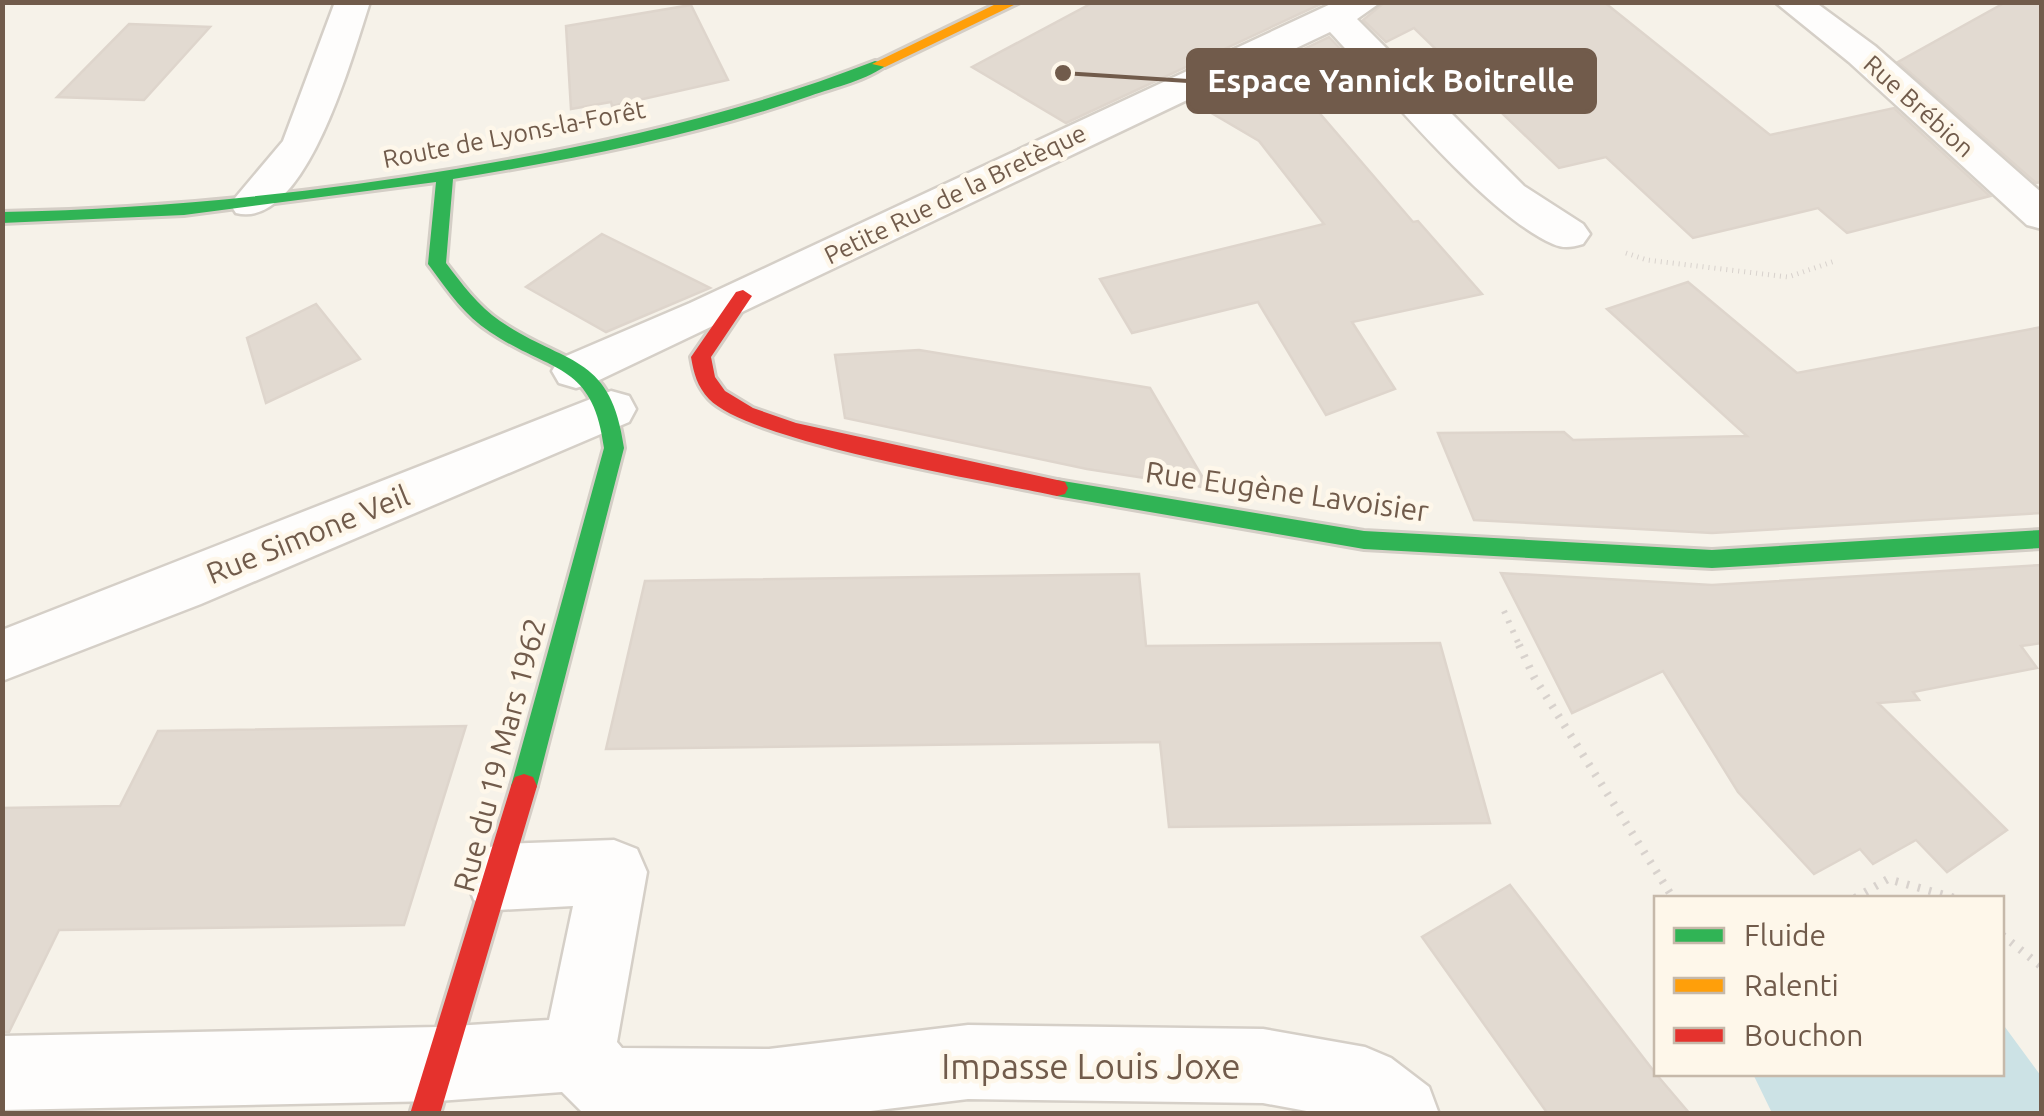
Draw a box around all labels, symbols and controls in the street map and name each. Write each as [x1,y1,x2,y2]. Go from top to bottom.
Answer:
street label: Rue Brébion [1858,49,1980,163]
callout: Espace Yannick Boitrelle [1188,50,1595,112]
text: Espace Yannick Boitrelle [1207,62,1575,98]
street label: Route de Lyons-la-Forêt [380,95,648,173]
street label: Petite Rue de la Bretèque [820,118,1090,270]
street label: Rue Eugène Lavoisier [1143,454,1432,528]
street label: Rue Simone Veil [201,478,414,590]
street label: Rue du 19 Mars 1962 [446,614,552,895]
legend [1654,896,2004,1076]
text: Fluide [1744,918,1826,952]
text: Ralenti [1744,968,1839,1002]
text: Bouchon [1744,1018,1864,1052]
street label: Impasse Louis Joxe [941,1046,1241,1086]

